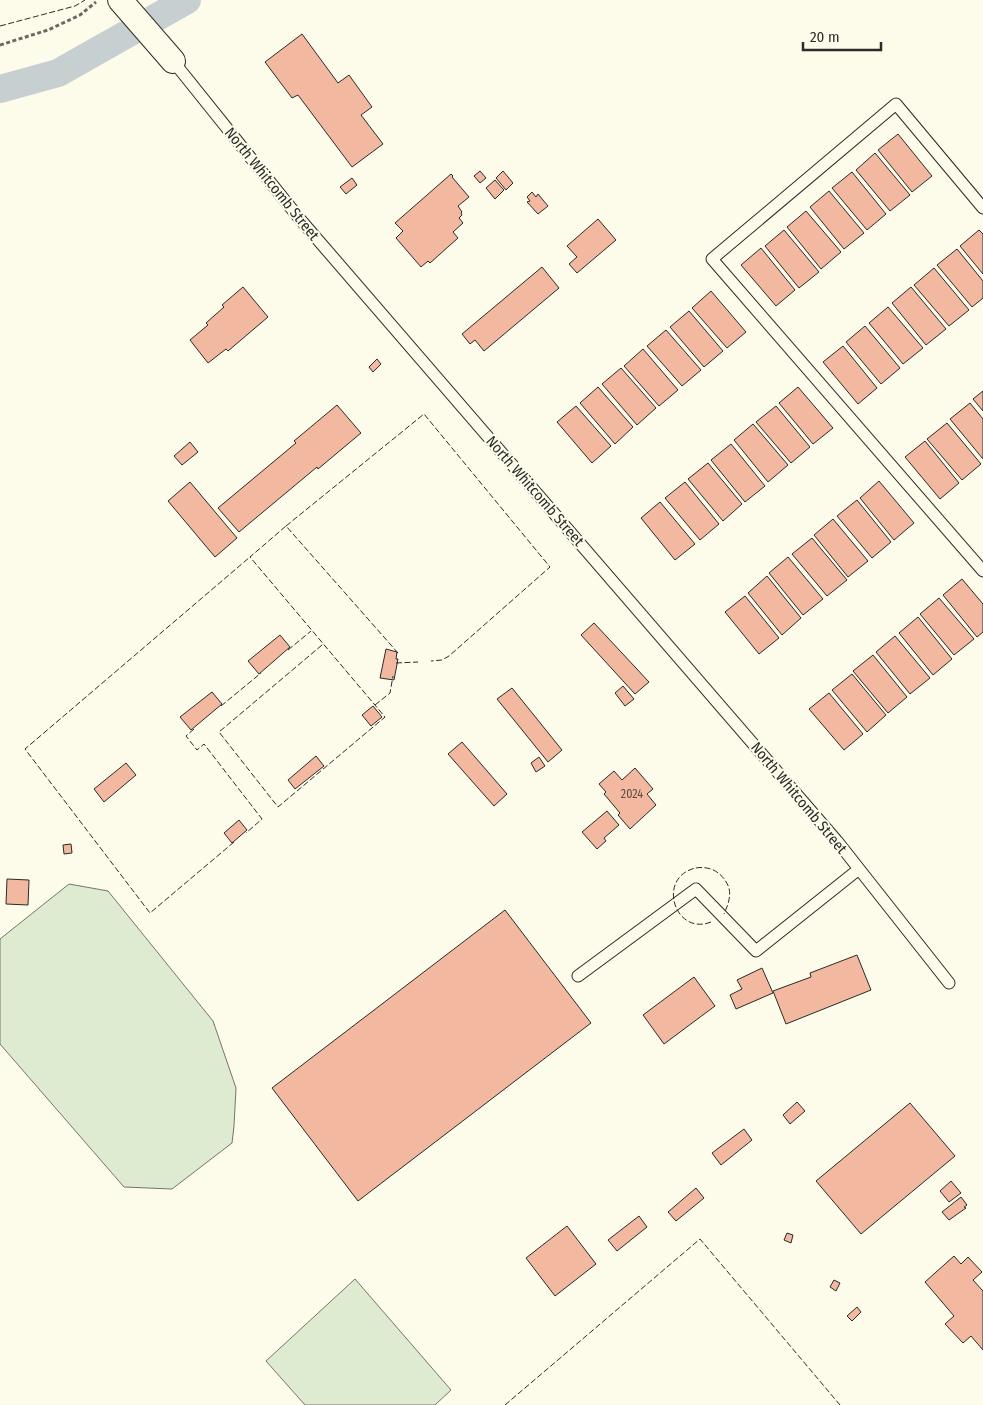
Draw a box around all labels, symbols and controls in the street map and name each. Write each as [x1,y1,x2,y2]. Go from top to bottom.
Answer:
scale bar [803,20,880,52]
text: 20 m [810,28,840,46]
street label: North Whitcomb Street [221,124,323,244]
street label: North Whitcomb Street [482,432,588,550]
street label: North Whitcomb Street [747,739,851,858]
house number: 2024 [621,787,643,801]

